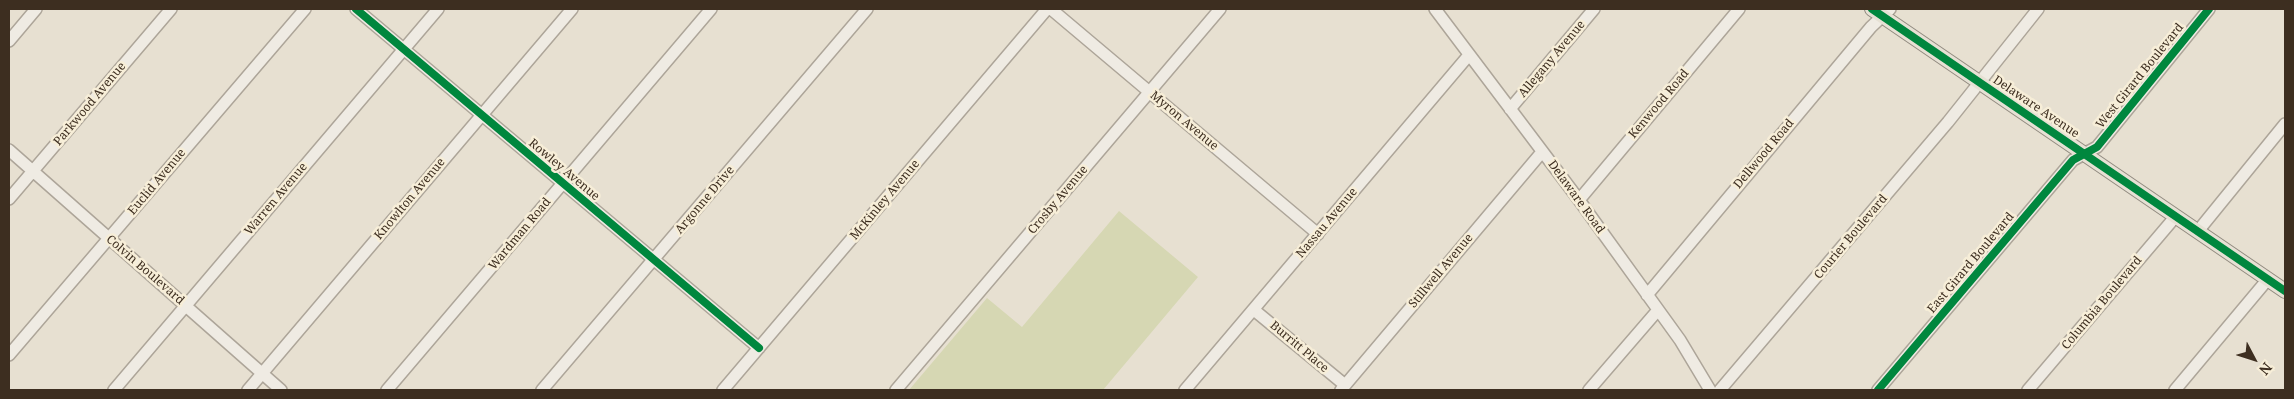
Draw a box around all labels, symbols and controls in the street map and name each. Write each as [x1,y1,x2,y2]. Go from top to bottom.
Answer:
street label: Allegany Avenue [1516,18,1588,100]
street label: West Girard Boulevard [2093,21,2187,131]
street label: Parkwood Avenue [51,59,129,149]
street label: Kenwood Road [1626,66,1692,142]
street label: Delaware Avenue [1990,73,2082,141]
street label: Myron Avenue [1147,88,1221,154]
street label: Dellwood Road [1731,116,1797,192]
street label: Rowley Avenue [526,136,602,204]
street label: Euclid Avenue [125,146,189,218]
street label: Knowlton Avenue [372,155,448,243]
street label: McKinley Avenue [847,157,923,243]
street label: Delaware Road [1545,158,1607,236]
street label: Warren Avenue [242,160,310,238]
street label: Argonne Drive [672,163,738,237]
street label: Crosby Avenue [1025,163,1091,237]
street label: Nassau Avenue [1293,185,1361,261]
street label: Courier Boulevard [1811,192,1891,282]
street label: Wardman Road [486,195,554,273]
street label: East Girard Boulevard [1925,210,2017,316]
street label: Stillwell Avenue [1406,231,1476,311]
street label: Colvin Boulevard [103,232,187,308]
street label: Columbia Boulevard [2059,253,2145,353]
street label: Burritt Place [1267,318,1331,376]
north arrow [2229,334,2279,384]
text: N [2255,359,2277,379]

